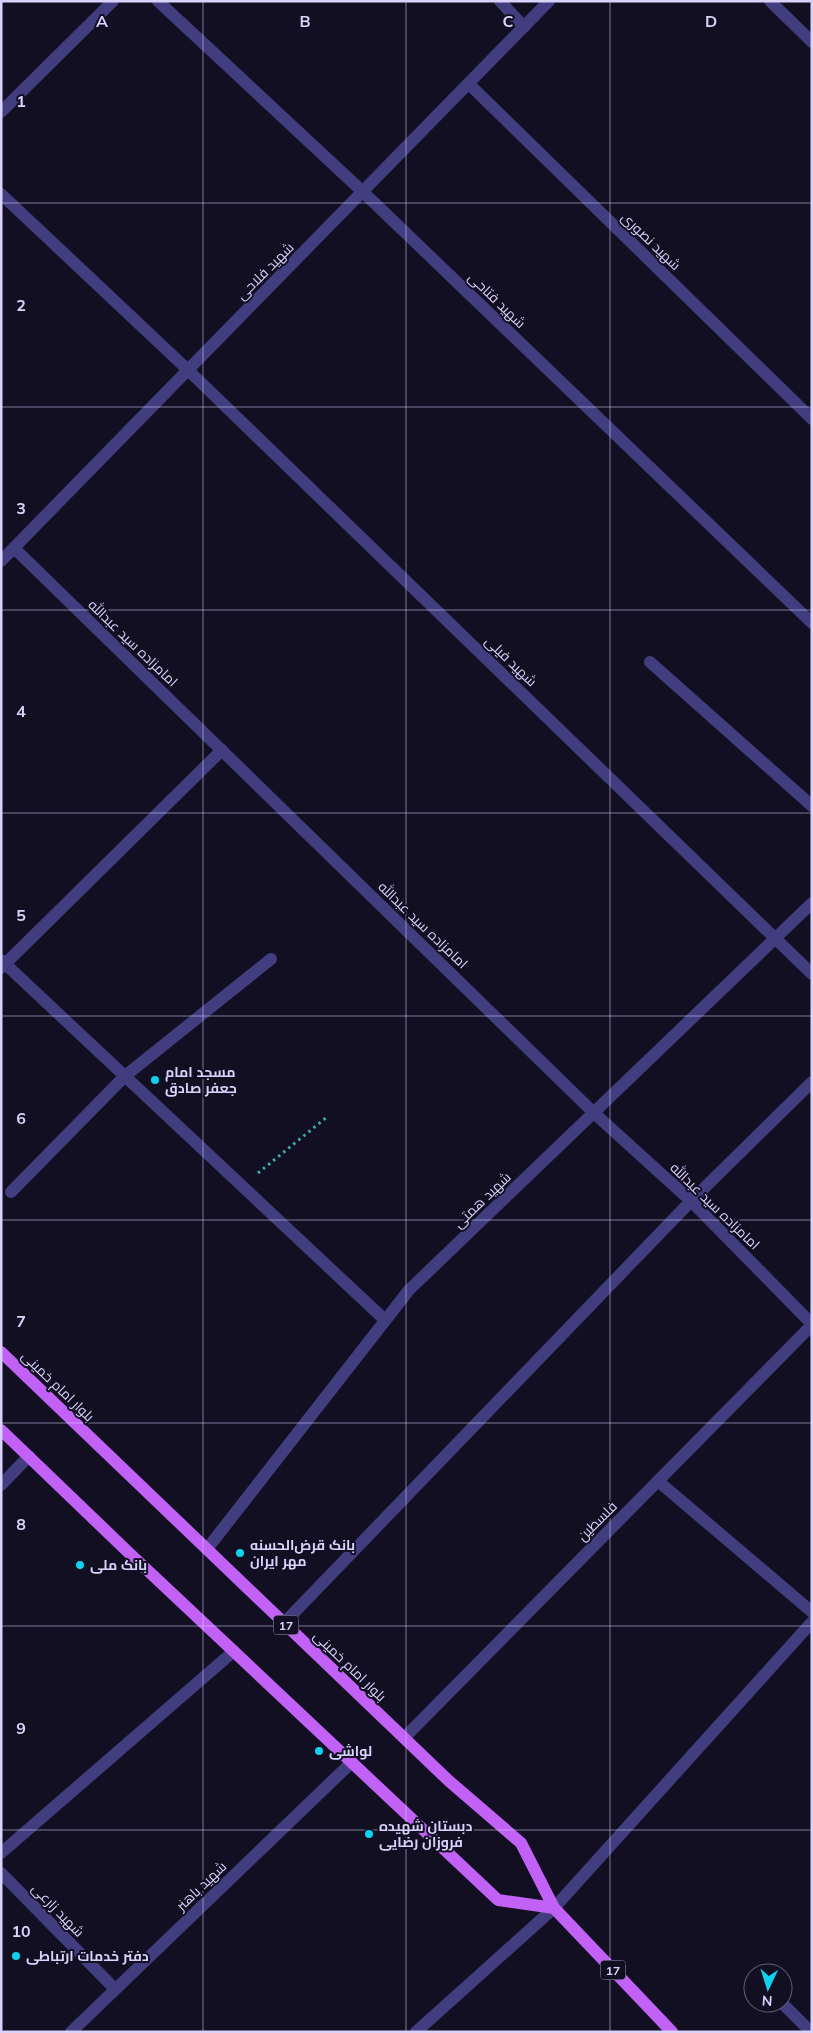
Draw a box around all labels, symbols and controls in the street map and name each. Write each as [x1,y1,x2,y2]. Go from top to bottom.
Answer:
text: A [96,11,108,31]
text: B [299,11,311,31]
text: C [503,11,514,31]
text: D [705,11,717,31]
text: 1 [16,91,26,111]
street label: شهید نصوری [617,208,685,274]
street label: شهید فلاحی [232,238,298,304]
street label: شهید فتاحی [465,268,529,332]
text: 2 [16,295,26,315]
text: 3 [16,498,26,518]
street label: امامزاده سید عبدالله [84,596,182,690]
street label: شهید فیلی [481,632,541,690]
text: 4 [16,701,26,721]
street label: امامزاده سید عبدالله [374,878,472,972]
text: 5 [16,905,26,925]
place label: مسجد امام جعفر صادق [165,1063,237,1097]
marker: مسجد امام جعفر صادق [149,1074,161,1086]
text: 6 [16,1108,26,1128]
street label: امامزاده سید عبدالله [666,1159,764,1253]
street label: شهید همتی [449,1168,515,1232]
text: 7 [16,1311,26,1331]
street label: بلوار امام خمینی [17,1347,98,1426]
street label: فلسطین [573,1497,621,1545]
text: 8 [16,1514,26,1534]
place label: بانک قرض‌الحسنه مهر ایران [250,1536,355,1570]
marker: بانک قرض‌الحسنه مهر ایران [234,1547,246,1559]
place label: بانک ملی [90,1556,147,1574]
marker: بانک ملی [74,1559,86,1571]
road number: 17 [274,1616,298,1634]
street label: بلوار امام خمینی [309,1627,390,1706]
text: 9 [16,1718,26,1738]
place label: لواشی [329,1742,372,1760]
marker: لواشی [313,1745,325,1757]
place label: دبستان شهیده فروزان رضایی [379,1817,472,1851]
marker: دبستان شهیده فروزان رضایی [363,1828,375,1840]
street label: شهید باهنر [171,1858,230,1915]
street label: شهید زارعی [28,1879,88,1941]
text: 10 [11,1921,31,1941]
place label: دفتر خدمات ارتباطی [26,1947,149,1965]
marker: دفتر خدمات ارتباطی [10,1950,22,1962]
road number: 17 [600,1960,626,1980]
north arrow [743,1963,793,2013]
text: N [761,1992,773,2010]

